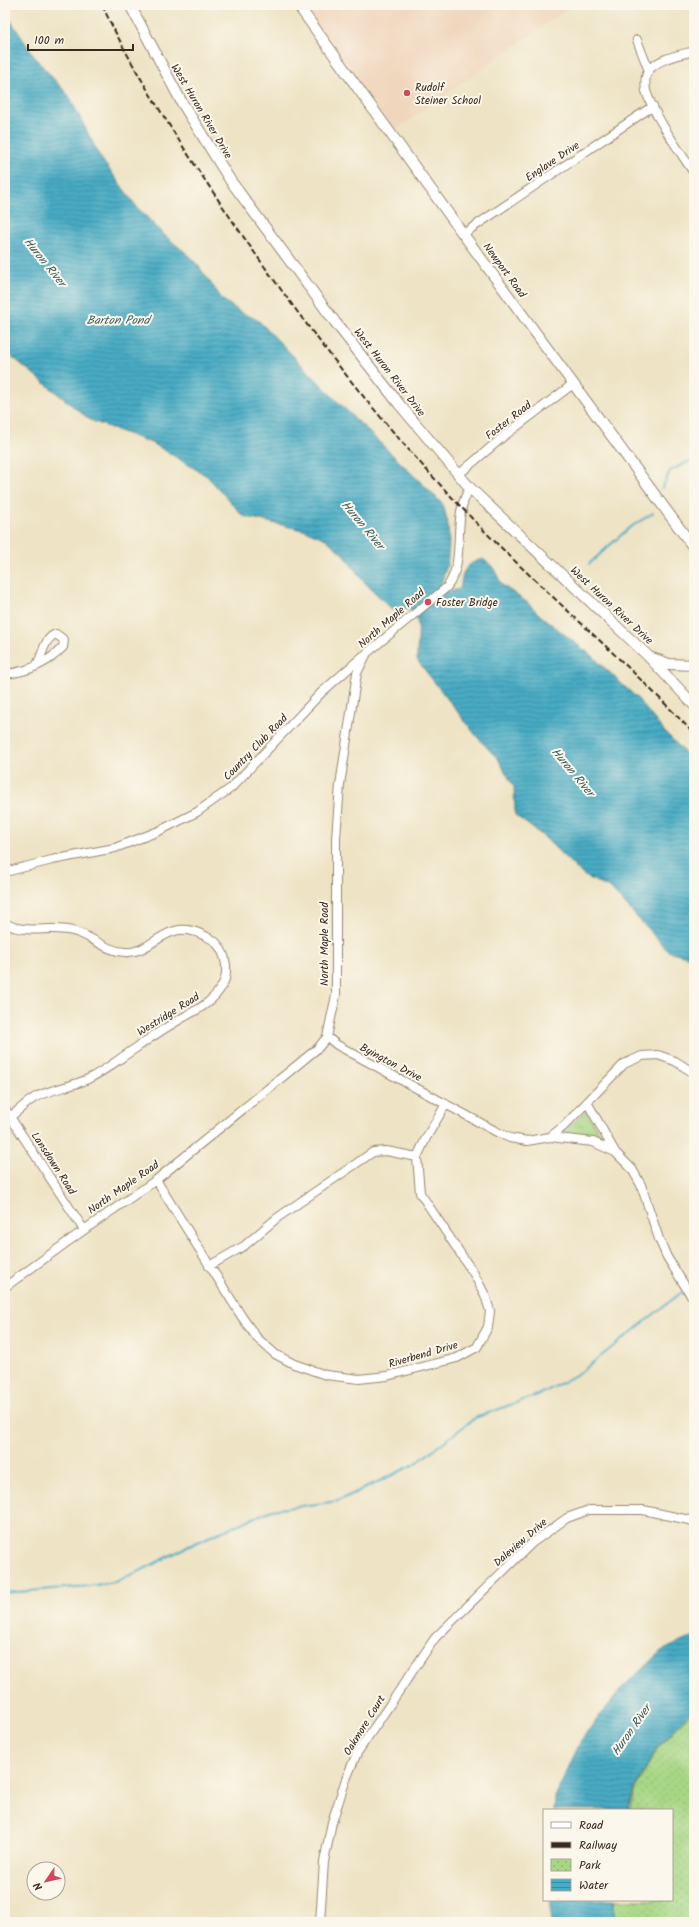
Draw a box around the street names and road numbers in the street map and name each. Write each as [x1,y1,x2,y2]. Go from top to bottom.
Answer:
street label: West Huron River Drive [166,61,237,163]
street label: Englave Drive [522,137,583,187]
street label: Newport Road [478,239,531,302]
street label: West Huron River Drive [349,324,430,421]
street label: Foster Road [482,397,536,445]
street label: West Huron River Drive [566,562,657,649]
street label: North Maple Road [354,584,430,653]
street label: Country Club Road [219,710,293,785]
street label: North Maple Road [316,902,334,986]
street label: Westridge Road [134,988,204,1041]
street label: Byington Drive [356,1039,425,1087]
street label: Lansdown Road [26,1128,81,1199]
street label: North Maple Road [84,1156,163,1219]
street label: Riverbend Drive [386,1336,460,1373]
street label: Daleview Drive [490,1514,552,1571]
street label: Oakmore Court [339,1691,391,1759]

